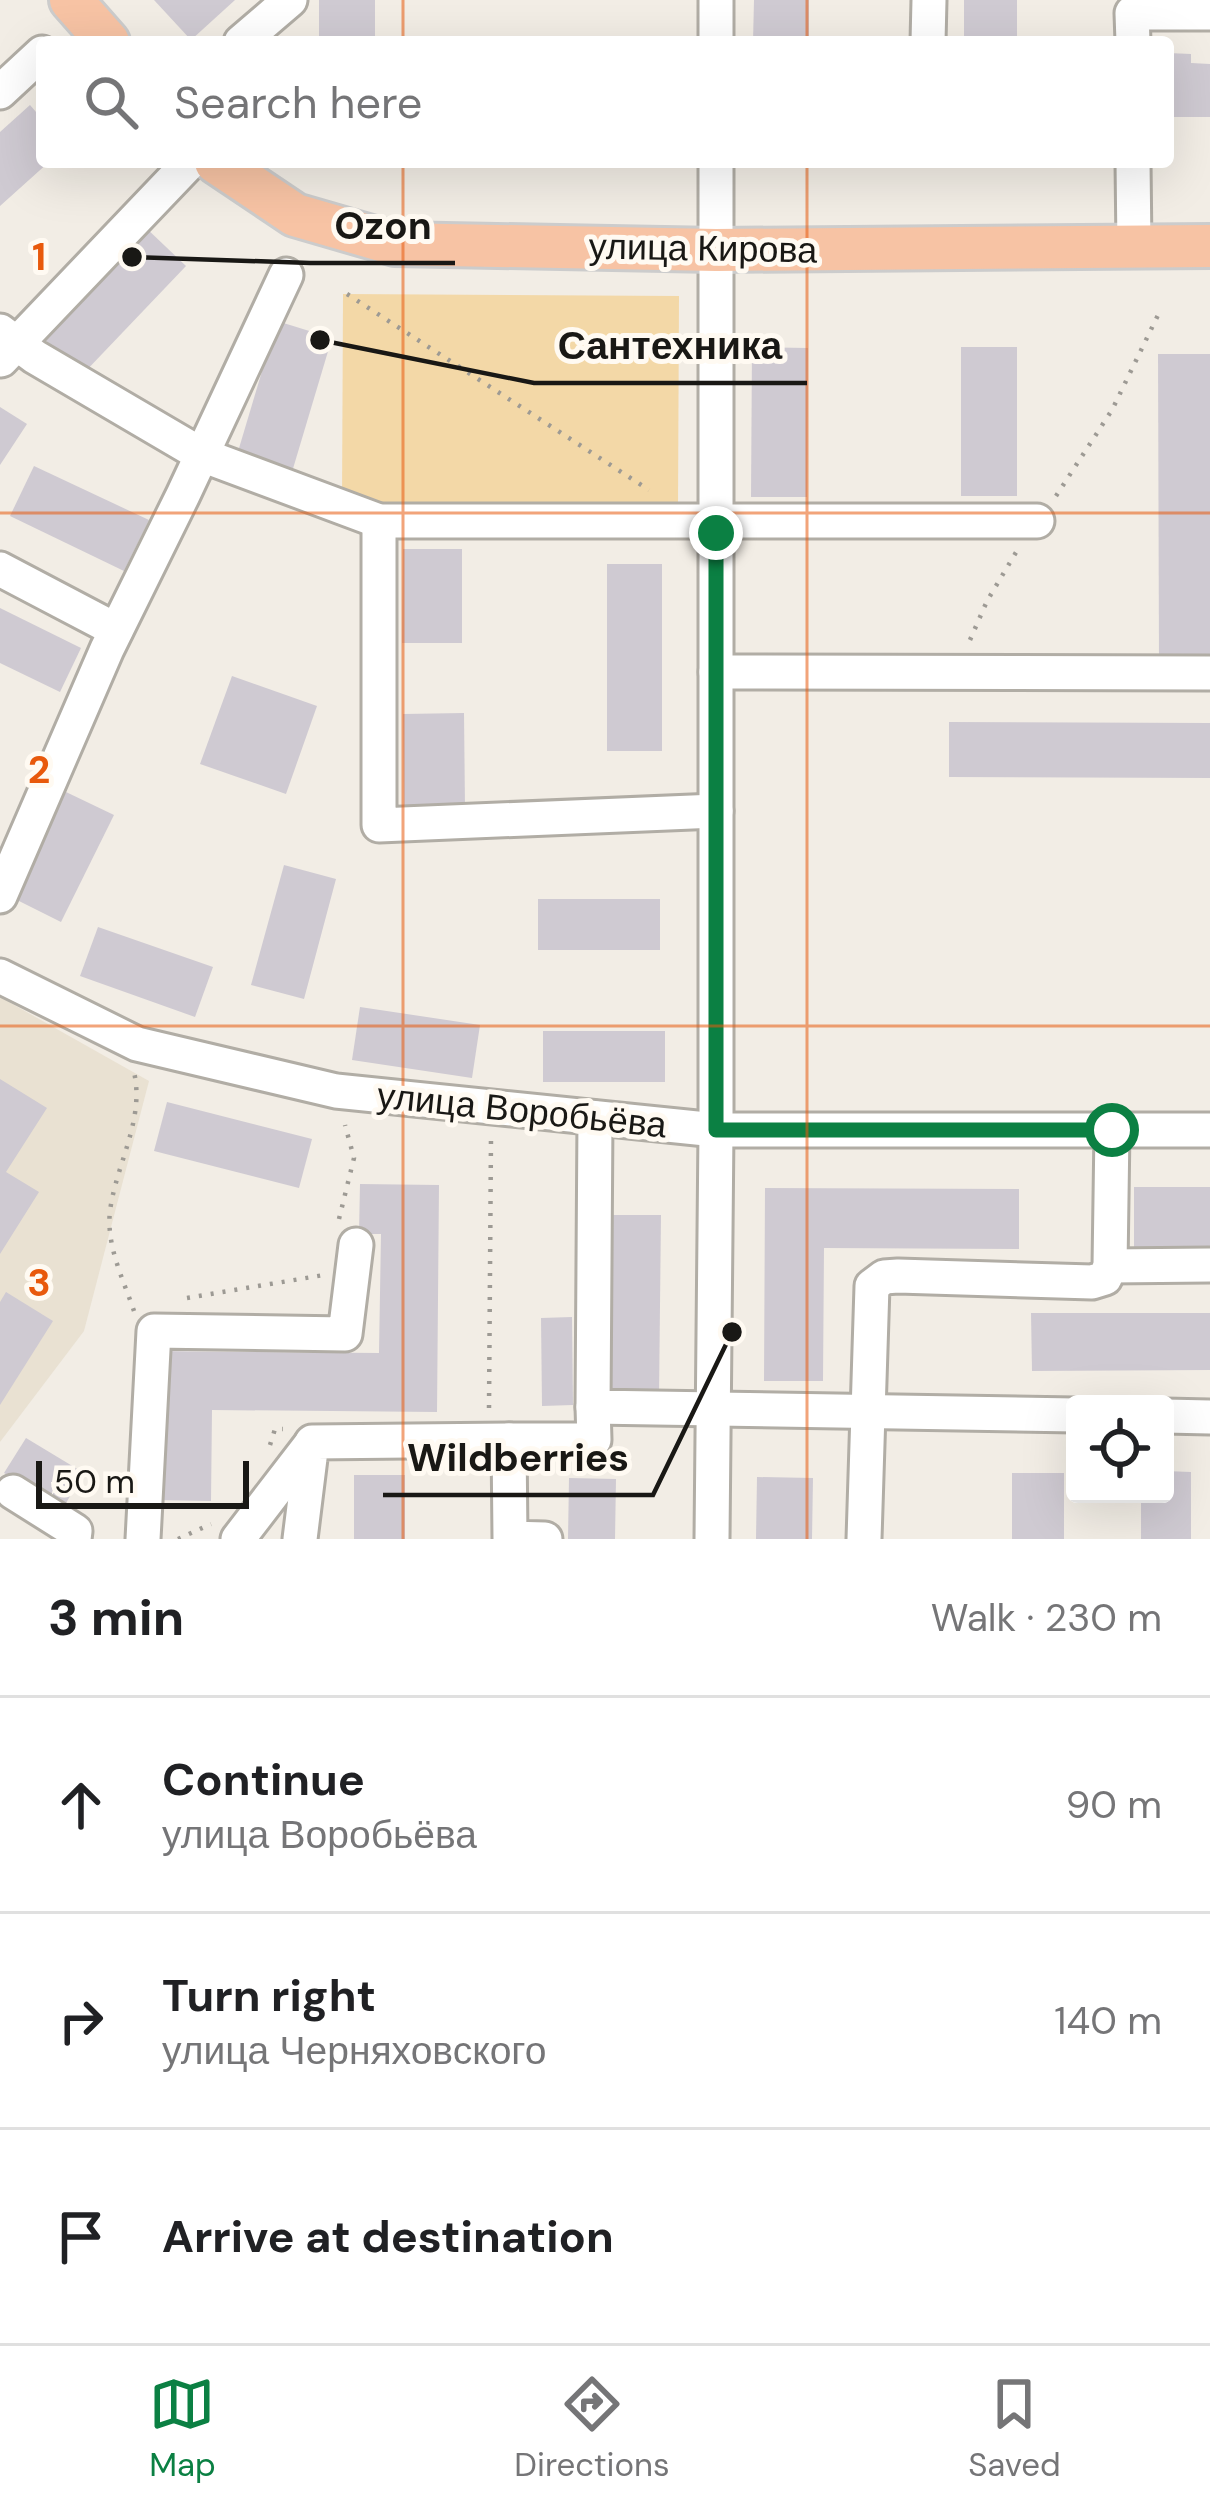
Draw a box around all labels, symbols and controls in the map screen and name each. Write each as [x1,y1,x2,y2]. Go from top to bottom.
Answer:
search box [36,36,1174,168]
icon: search [78,69,144,135]
text: Search here [174,73,422,132]
callout: Ozon [310,188,455,263]
text: Ozon [334,200,432,251]
street label: улица Кирова [588,223,819,274]
text: 1 [32,231,46,282]
callout: Сантехника [534,308,807,383]
text: Сантехника [558,320,783,371]
route end [689,506,743,560]
text: 2 [28,744,50,795]
street label: улица Воробьёва [375,1071,670,1149]
route start [1085,1103,1139,1157]
text: 3 [27,1257,51,1308]
map controls [1066,1395,1174,1503]
button: locate [1066,1395,1174,1503]
callout: Wildberries [383,1420,653,1495]
text: Wildberries [407,1432,629,1483]
scale bar [36,1455,249,1508]
text: 50 m [54,1460,135,1503]
text: 3 min [48,1584,184,1651]
text: Walk · 230 m [931,1592,1162,1643]
text: Continue [162,1750,365,1809]
icon: ahead [48,1772,114,1838]
text: 90 m [1066,1779,1162,1830]
text: улица Воробьёва [162,1809,477,1860]
text: Turn right [162,1966,376,2025]
icon: right [48,1988,114,2054]
text: 140 m [1054,1995,1162,2046]
text: улица Черняховского [162,2025,546,2076]
icon: arrive [48,2204,114,2270]
text: Arrive at destination [162,2207,614,2266]
tab: Map [149,2371,216,2486]
tab: Directions [514,2371,670,2486]
tab: Saved [968,2371,1061,2486]

